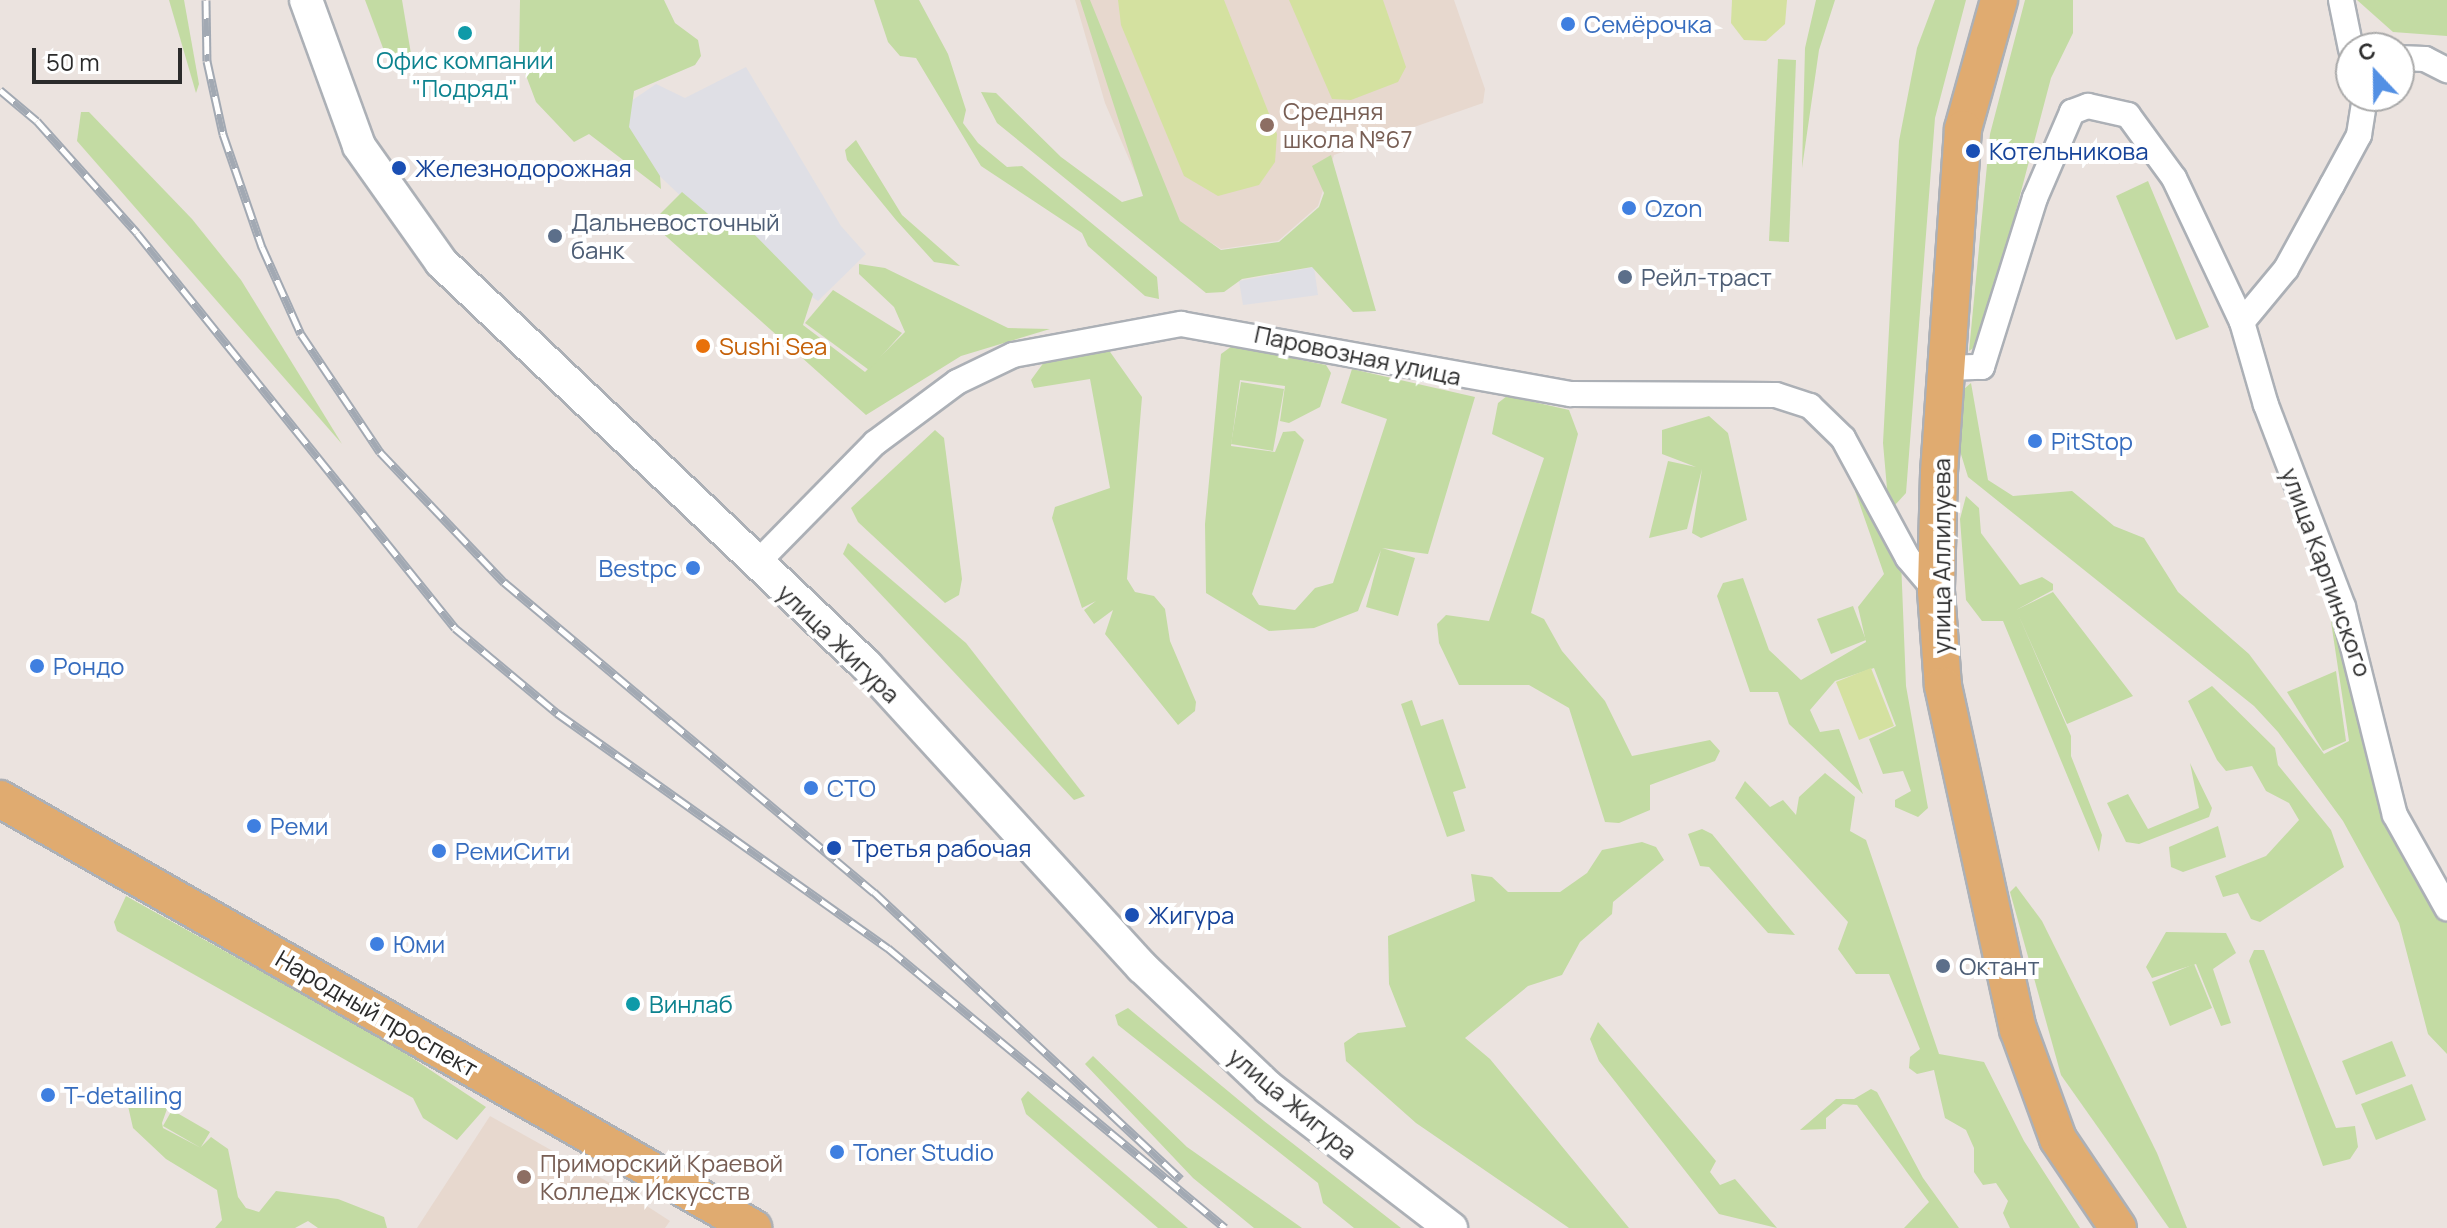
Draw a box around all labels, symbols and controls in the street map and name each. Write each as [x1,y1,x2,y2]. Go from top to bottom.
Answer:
place label: Семёрочка [1584,10,1712,38]
marker: Семёрочка [1559,15,1577,33]
marker: Офис компании "Подряд" [456,24,474,42]
scale bar [36,32,186,82]
north arrow [2335,32,2415,112]
text: С [2354,35,2380,69]
text: 50 m [46,45,100,78]
place label: Офис компании "Подряд" [376,46,554,102]
place label: Средняя школа №67 [1283,97,1413,153]
marker: Средняя школа №67 [1258,116,1276,134]
place label: Котельникова [1989,137,2149,165]
marker: Котельникова [1964,142,1982,160]
place label: Железнодорожная [415,154,632,182]
marker: Железнодорожная [390,159,408,177]
place label: Ozon [1645,194,1703,222]
marker: Ozon [1620,199,1638,217]
place label: Дальневосточный банк [571,208,780,264]
marker: Дальневосточный банк [546,227,564,245]
place label: Рейл-траст [1641,263,1772,291]
marker: Рейл-траст [1616,268,1634,286]
street label: Паровозная улица [1252,319,1464,391]
place label: Sushi Sea [719,332,827,360]
marker: Sushi Sea [694,337,712,355]
place label: PitStop [2051,427,2133,455]
marker: PitStop [2026,432,2044,450]
street label: улица Аллилуева [1927,458,1955,654]
street label: улица Карпинского [2276,464,2378,680]
place label: Bestpc [599,554,677,582]
marker: Bestpc [684,559,702,577]
street label: улица Жигура [772,577,906,709]
place label: Рондо [53,652,124,680]
marker: Рондо [28,657,46,675]
place label: СТО [827,774,876,802]
marker: СТО [802,779,820,797]
place label: Реми [270,812,328,840]
marker: Реми [245,817,263,835]
place label: Третья рабочая [852,834,1032,862]
place label: РемиСити [455,837,570,865]
marker: Третья рабочая [823,837,845,859]
marker: РемиСити [430,842,448,860]
place label: Жигура [1148,901,1234,929]
marker: Жигура [1123,906,1141,924]
place label: Юми [393,930,445,958]
marker: Юми [368,935,386,953]
street label: Народный проспект [271,943,483,1083]
place label: Октант [1959,952,2040,980]
marker: Октант [1934,957,1952,975]
place label: Винлаб [649,990,733,1018]
marker: Винлаб [624,995,642,1013]
street label: улица Жигура [1223,1041,1363,1165]
place label: T-detailing [64,1081,182,1109]
marker: T-detailing [39,1086,57,1104]
place label: Toner Studio [853,1138,994,1166]
marker: Toner Studio [828,1143,846,1161]
place label: Приморский Краевой Колледж Искусств [540,1149,783,1205]
marker: Приморский Краевой Колледж Искусств [515,1168,533,1186]

